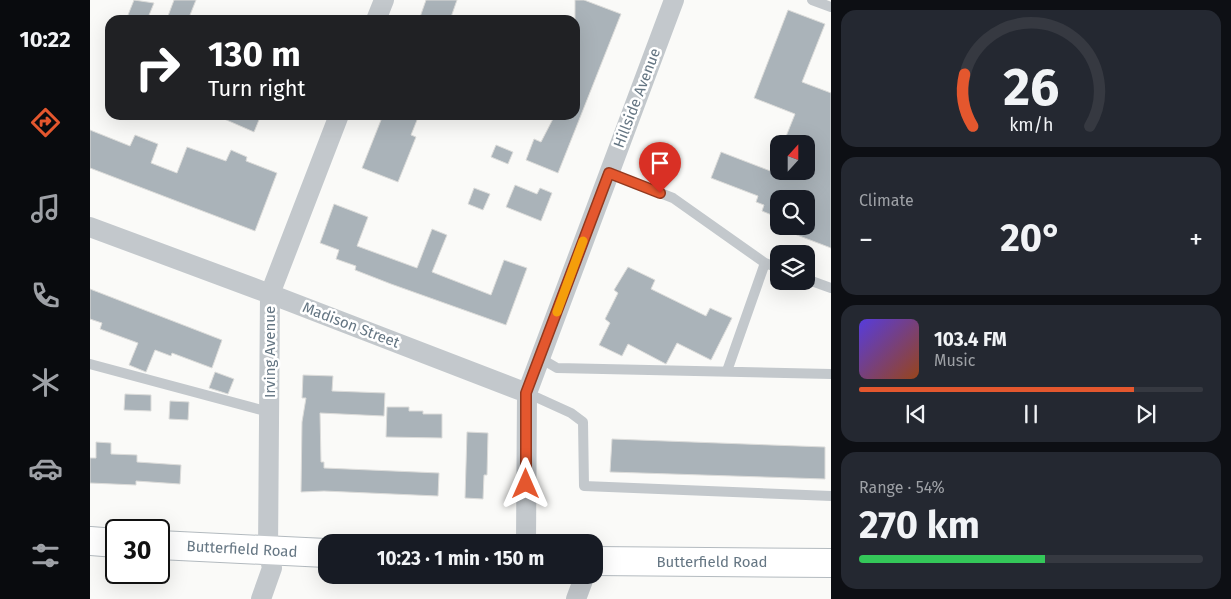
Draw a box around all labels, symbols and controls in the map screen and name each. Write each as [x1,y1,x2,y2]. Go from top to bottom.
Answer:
text: 10:22 [19,26,71,53]
text: 130 m [208,33,301,75]
icon: right [125,35,190,100]
street label: Hillside Avenue [610,46,664,150]
text: 26 [1003,56,1059,119]
text: Turn right [208,75,305,102]
icon: directions [28,105,63,140]
text: km/h [1009,114,1053,136]
north arrow [770,135,815,180]
map controls [770,135,815,290]
pin [639,142,681,193]
icon: arrive [646,149,674,177]
button: search [770,190,815,235]
icon: music [28,191,63,226]
text: Climate [859,191,914,210]
text: 20° [1000,215,1062,261]
text: − [859,223,873,256]
text: + [1189,223,1203,256]
button: layers [770,245,815,290]
icon: phone [28,278,63,313]
street label: Madison Street [300,298,402,352]
street label: Irving Avenue [261,306,279,398]
text: 103.4 FM [934,328,1007,351]
text: Music [934,351,975,370]
icon: climate [28,365,63,400]
icon: previous [902,400,930,428]
icon: pause [1017,400,1045,428]
icon: next [1132,400,1160,428]
icon: car [28,451,63,486]
position arrow [499,457,551,509]
text: Range · 54% [859,478,945,497]
text: 270 km [859,502,980,548]
speed limit sign: 30 [105,519,170,584]
street label: Butterfield Road [186,537,298,561]
icon: filters [28,538,63,573]
text: 10:23 · 1 min · 150 m [377,547,544,570]
street label: Butterfield Road [656,553,768,571]

